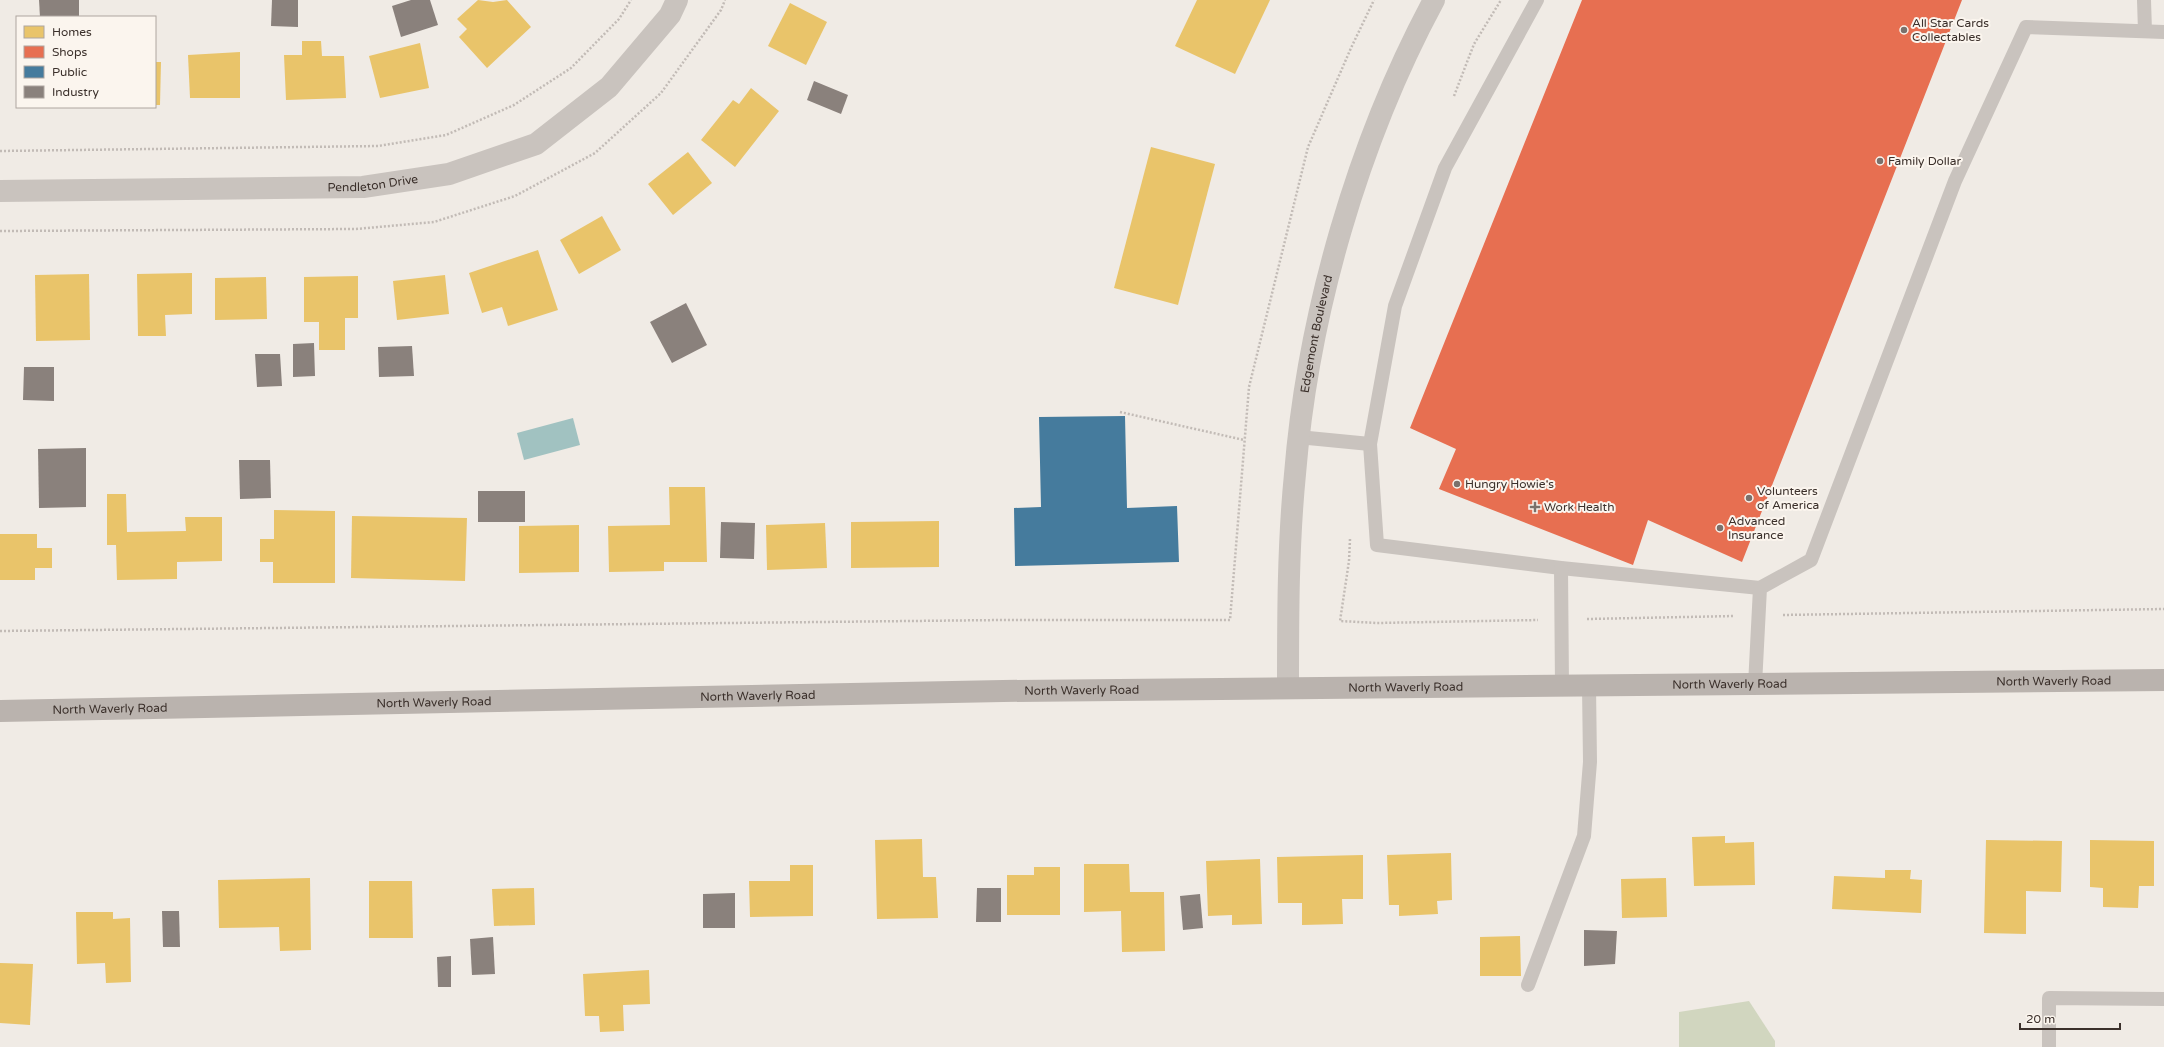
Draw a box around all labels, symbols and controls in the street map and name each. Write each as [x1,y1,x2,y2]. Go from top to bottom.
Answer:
legend [16,16,156,108]
place label: All Star Cards Collectables [1912,16,1989,44]
text: Homes [52,25,92,39]
marker: All Star Cards Collectables [1899,25,1909,35]
text: Shops [52,45,87,59]
text: Public [52,65,87,79]
text: Industry [52,85,99,99]
place label: Family Dollar [1888,154,1961,168]
marker: Family Dollar [1875,156,1885,166]
street label: Pendleton Drive [327,172,419,194]
street label: Edgemont Boulevard [1298,273,1335,394]
place label: Hungry Howie's [1465,477,1554,491]
marker: Hungry Howie's [1452,479,1462,489]
place label: Volunteers of America [1757,484,1819,512]
marker: Volunteers of America [1744,493,1754,503]
place label: Work Health [1544,500,1614,514]
marker: Work Health [1529,501,1541,513]
place label: Advanced Insurance [1728,514,1785,542]
marker: Advanced Insurance [1715,523,1725,533]
street label: North Waverly Road [1996,673,2111,689]
street label: North Waverly Road [1672,677,1787,692]
street label: North Waverly Road [1348,680,1463,695]
street label: North Waverly Road [1024,683,1139,698]
street label: North Waverly Road [700,688,816,704]
street label: North Waverly Road [376,694,492,710]
street label: North Waverly Road [52,701,168,717]
scale bar [2020,1005,2120,1031]
text: 20 m [2026,1012,2055,1026]

